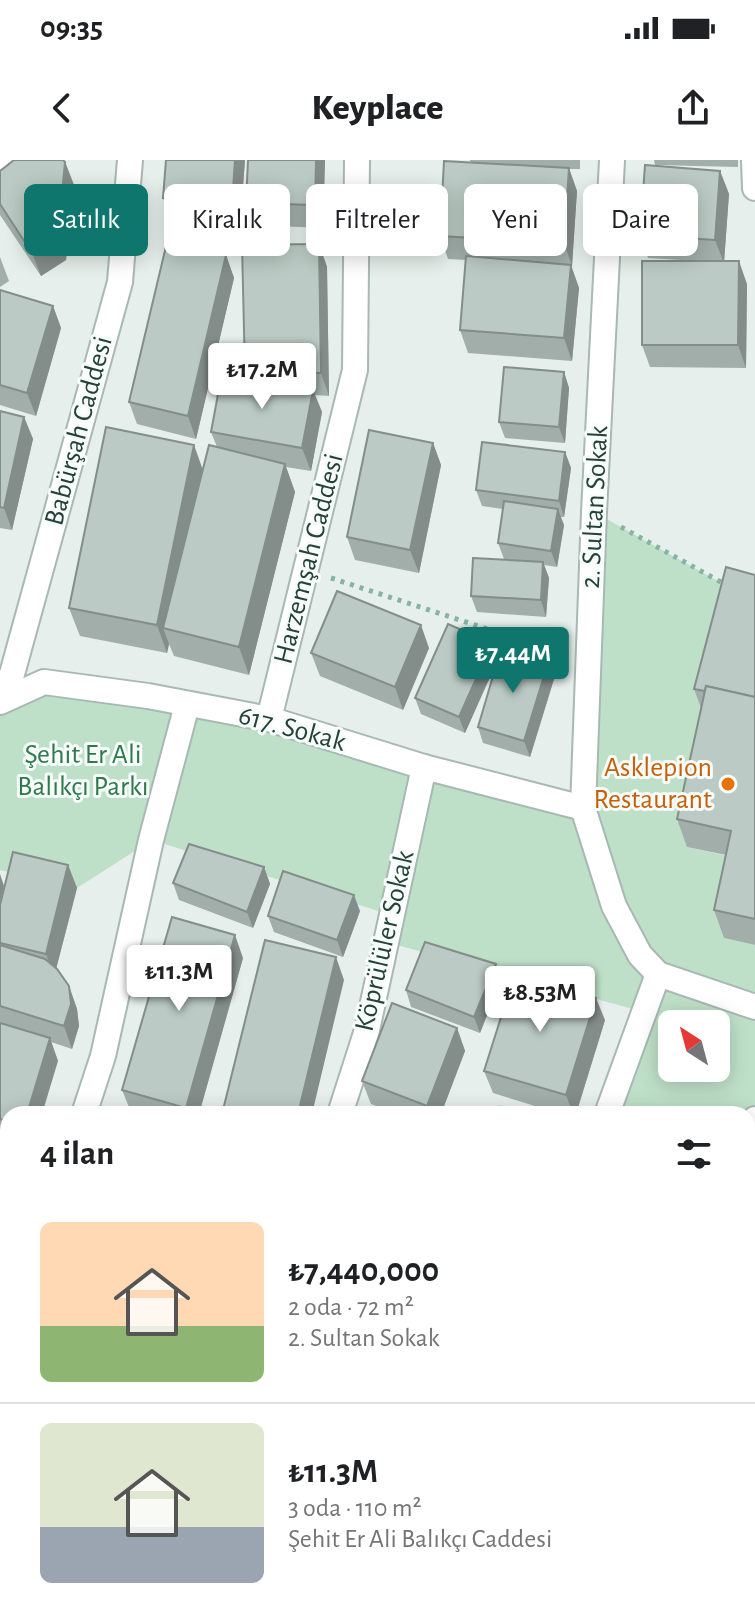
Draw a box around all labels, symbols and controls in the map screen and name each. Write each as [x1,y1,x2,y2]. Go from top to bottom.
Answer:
text: 09:35 [40,13,103,43]
icon: back [40,86,84,130]
icon: share [671,86,715,130]
text: Keyplace [312,90,443,126]
chip: Satılık [24,184,148,256]
chip: Kiralık [164,184,290,256]
chip: Filtreler [306,184,448,256]
chip: Yeni [464,184,567,256]
chip: Daire [583,184,698,256]
street label: Babürşah Caddesi [40,333,118,529]
pin: ₺17.2M [197,343,327,411]
text: ₺17.2M [226,356,298,382]
street label: 2. Sultan Sokak [577,425,613,589]
street label: Harzemşah Caddesi [269,451,349,667]
pin: ₺7.44M [448,627,578,695]
text: ₺7.44M [475,640,551,666]
street label: 617. Sokak [235,701,349,757]
park label: Şehit Er Ali Balıkçı Parkı [17,741,149,801]
place label: Asklepion Restaurant [594,754,712,814]
marker: Asklepion Restaurant [719,775,737,793]
street label: Köprülüler Sokak [351,848,419,1034]
pin: ₺11.3M [114,945,244,1013]
text: ₺11.3M [145,958,213,984]
pin: ₺8.53M [475,966,605,1034]
text: ₺8.53M [503,979,577,1005]
north arrow [658,1010,730,1082]
map controls [658,1010,730,1082]
icon: filters [672,1132,716,1176]
text: 4 ilan [40,1137,114,1171]
icon: home [104,1254,200,1350]
text: ₺7,440,000 [288,1254,439,1288]
text: 2 oda · 72 m² [288,1294,414,1320]
text: 2. Sultan Sokak [288,1325,440,1351]
icon: home [104,1455,200,1551]
text: ₺11.3M [288,1455,378,1489]
text: 3 oda · 110 m² [288,1495,422,1521]
text: Şehit Er Ali Balıkçı Caddesi [288,1526,552,1552]

